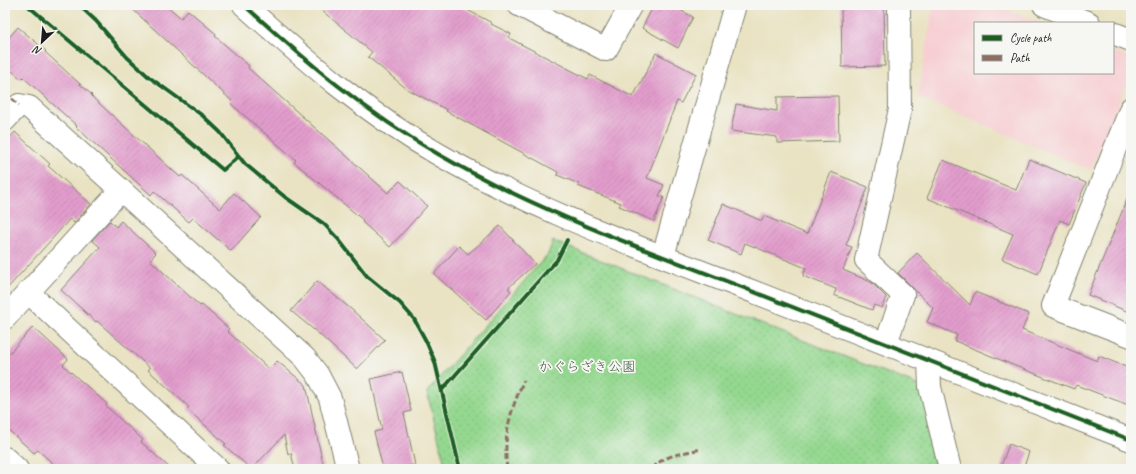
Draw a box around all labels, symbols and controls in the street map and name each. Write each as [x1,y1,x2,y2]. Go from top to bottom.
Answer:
north arrow [22,22,62,62]
legend [974,22,1114,74]
text: Cycle path [1010,30,1052,46]
text: N [30,42,44,59]
text: Path [1010,50,1030,66]
park label: かぐらざき公園 [538,358,636,375]

